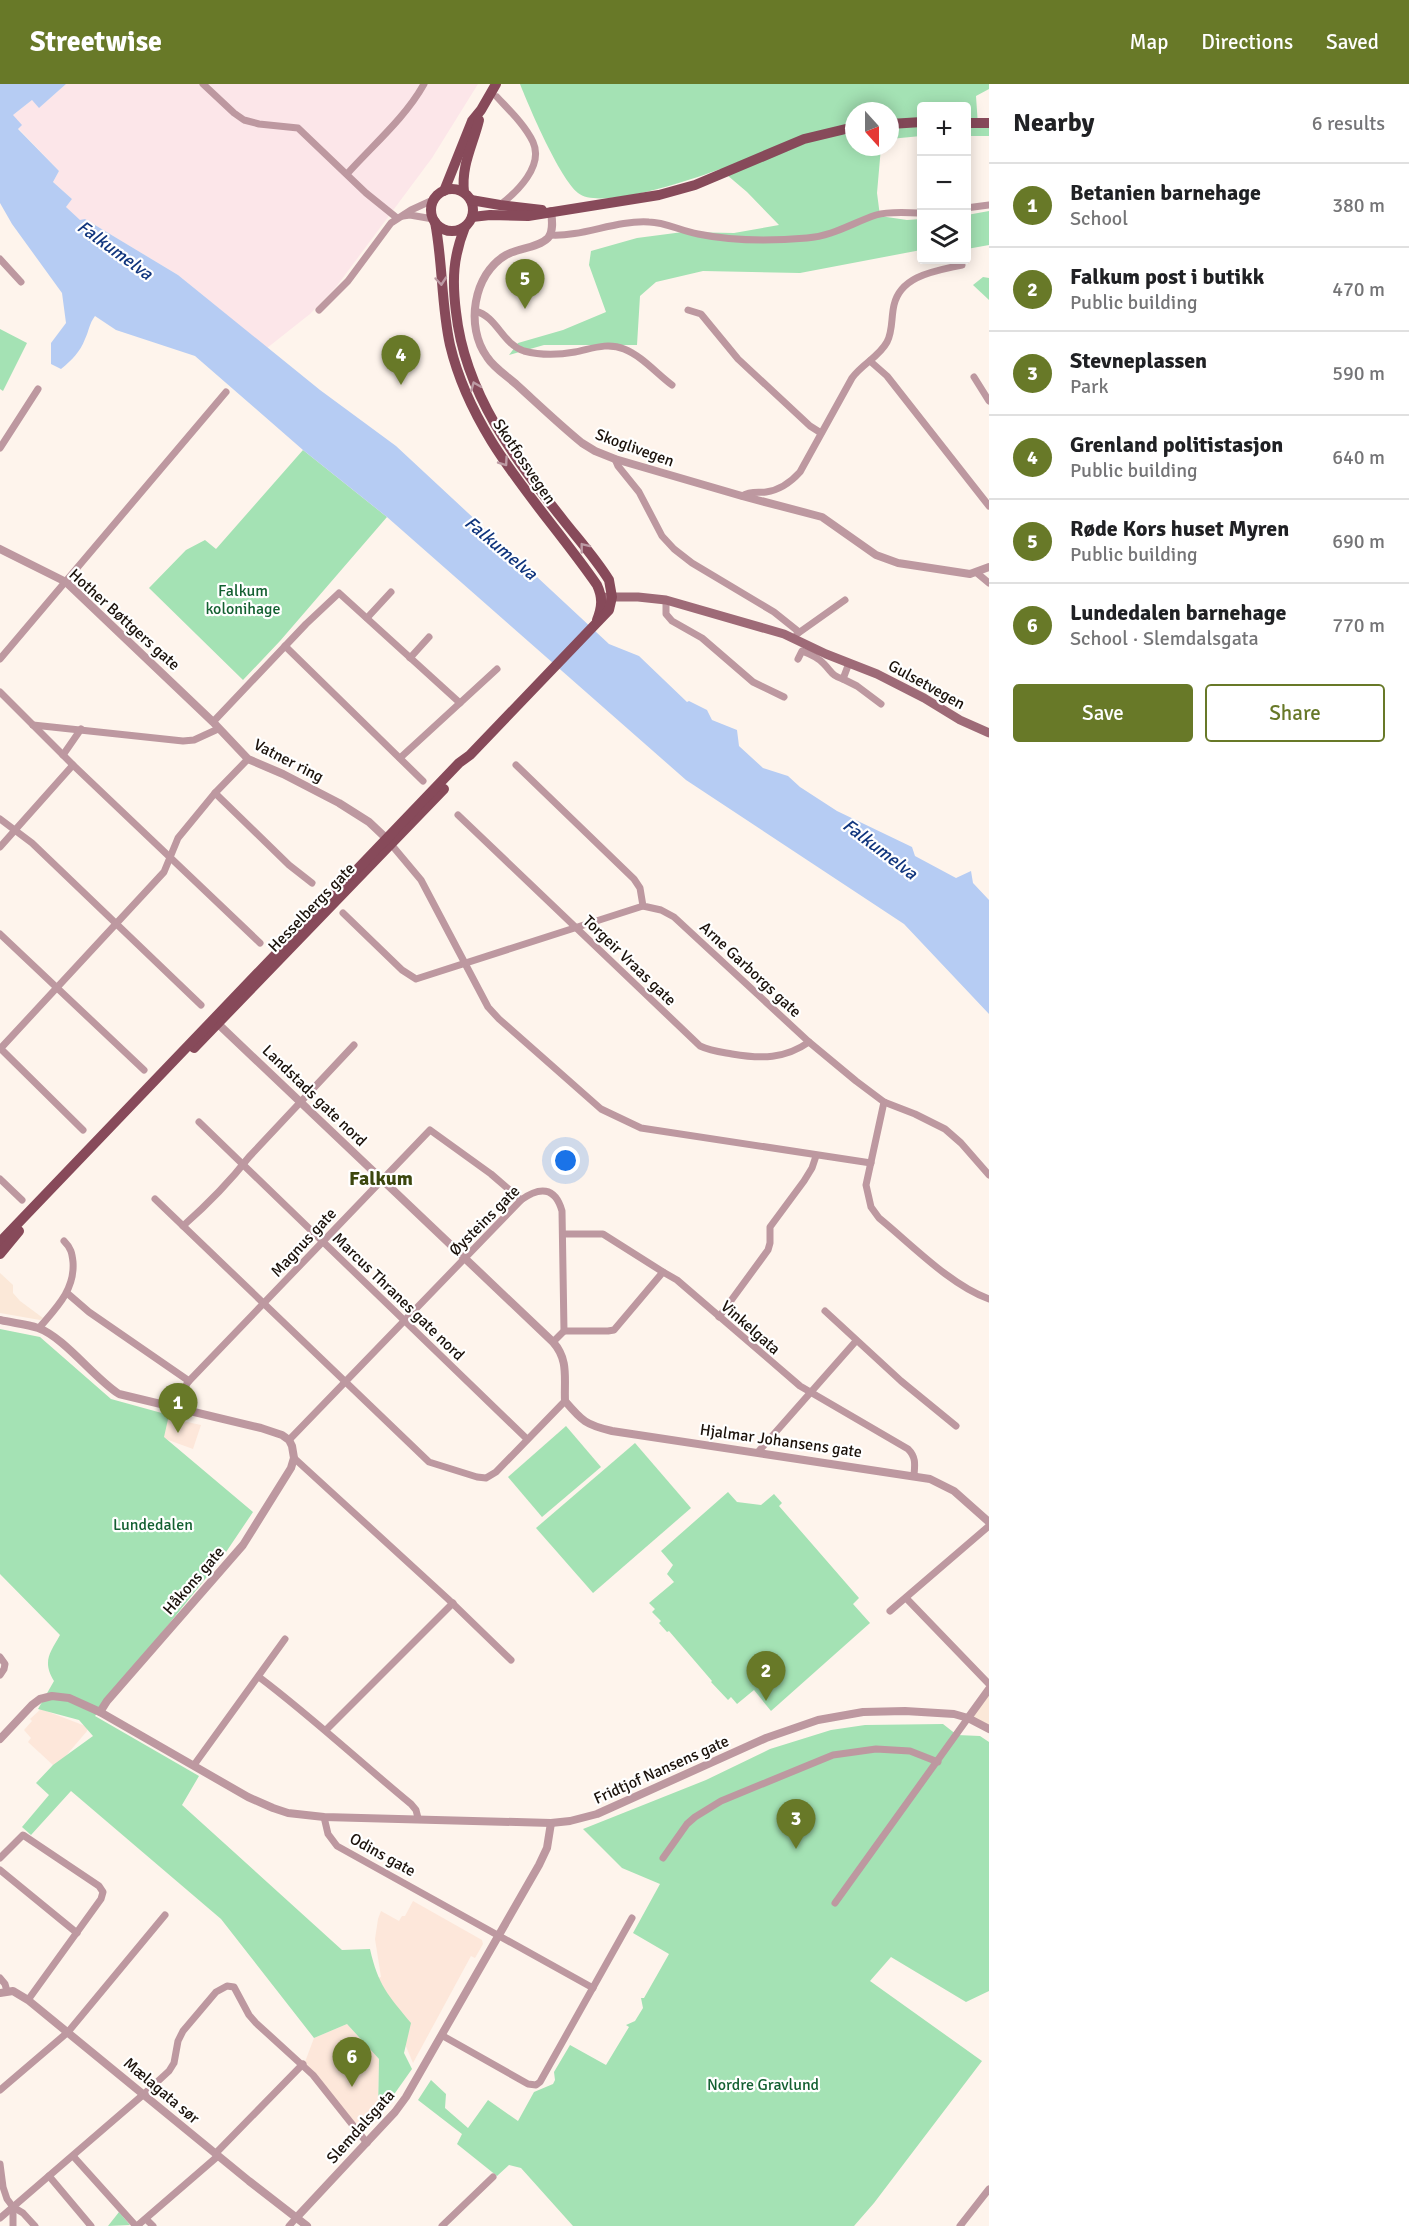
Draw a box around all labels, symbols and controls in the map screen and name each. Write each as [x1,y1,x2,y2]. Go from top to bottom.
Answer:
text: Streetwise [30,25,162,59]
text: Map [1130,29,1168,55]
text: Directions [1201,29,1293,55]
text: Saved [1326,29,1379,55]
north arrow [845,102,899,156]
map controls [917,102,971,264]
button: + [917,102,971,156]
text: Nearby [1013,107,1094,139]
text: 6 results [1312,111,1385,136]
button: − [917,156,971,210]
text: Betanien barnehage [1070,179,1261,206]
text: 1 [1027,193,1038,218]
text: 380 m [1332,193,1385,218]
text: School [1070,206,1128,231]
button: layers [917,210,971,264]
water label: Falkumelva [73,215,158,285]
pin: 5 [506,260,544,309]
text: Falkum post i butikk [1070,263,1264,290]
one-way arrow [434,276,447,285]
text: 2 [1027,277,1038,302]
text: 470 m [1332,277,1385,302]
text: Public building [1070,290,1198,315]
pin: 4 [382,336,420,385]
text: Stevneplassen [1070,347,1207,374]
text: 3 [1027,361,1038,386]
text: 590 m [1332,361,1385,386]
text: Park [1070,374,1108,399]
one-way arrow [470,381,482,392]
street label: Skotfossvegen [488,415,560,508]
street label: Skoglivegen [593,424,677,471]
text: Grenland politistasjon [1070,431,1283,458]
text: 4 [1027,445,1038,470]
text: 640 m [1332,445,1385,470]
one-way arrow [497,456,508,467]
text: Public building [1070,458,1198,483]
water label: Falkumelva [460,511,542,585]
text: Røde Kors huset Myren [1070,515,1289,542]
text: 5 [1027,529,1038,554]
text: 690 m [1332,529,1385,554]
text: Public building [1070,542,1198,567]
one-way arrow [581,543,592,554]
street label: Hother Bøttgers gate [65,565,184,675]
park label: Falkum kolonihage [205,581,281,619]
text: Lundedalen barnehage [1070,599,1286,626]
text: 6 [1027,613,1038,638]
text: 770 m [1332,613,1385,638]
text: School · Slemdalsgata [1070,626,1259,651]
street label: Gulsetvegen [885,656,968,714]
button: Save [1013,684,1193,742]
button: Share [1205,684,1385,742]
street label: Vatner ring [250,735,327,787]
water label: Falkumelva [838,814,922,885]
street label: Hesselbergs gate [264,859,359,957]
street label: Torgeir Vraas gate [578,911,680,1010]
street label: Arne Garborgs gate [695,918,805,1022]
street label: Landstads gate nord [258,1041,371,1151]
your location [551,1146,580,1175]
district label: Falkum [349,1166,413,1191]
street label: Øysteins gate [445,1181,524,1260]
street label: Magnus gate [267,1204,341,1281]
street label: Marcus Thranes gate nord [328,1228,468,1365]
street label: Vinkelgata [716,1296,784,1359]
pin: 1 [158,1384,198,1433]
street label: Hjalmar Johansens gate [699,1420,863,1462]
park label: Lundedalen [113,1515,193,1535]
street label: Håkons gate [159,1542,229,1619]
pin: 2 [746,1652,786,1701]
street label: Fridtjof Nansens gate [591,1731,732,1809]
pin: 3 [776,1800,816,1849]
street label: Odins gate [346,1829,419,1881]
pin: 6 [332,2038,372,2087]
street label: Mælagata sør [119,2053,204,2128]
park label: Nordre Gravlund [707,2075,819,2095]
street label: Slemdalsgata [322,2086,399,2168]

